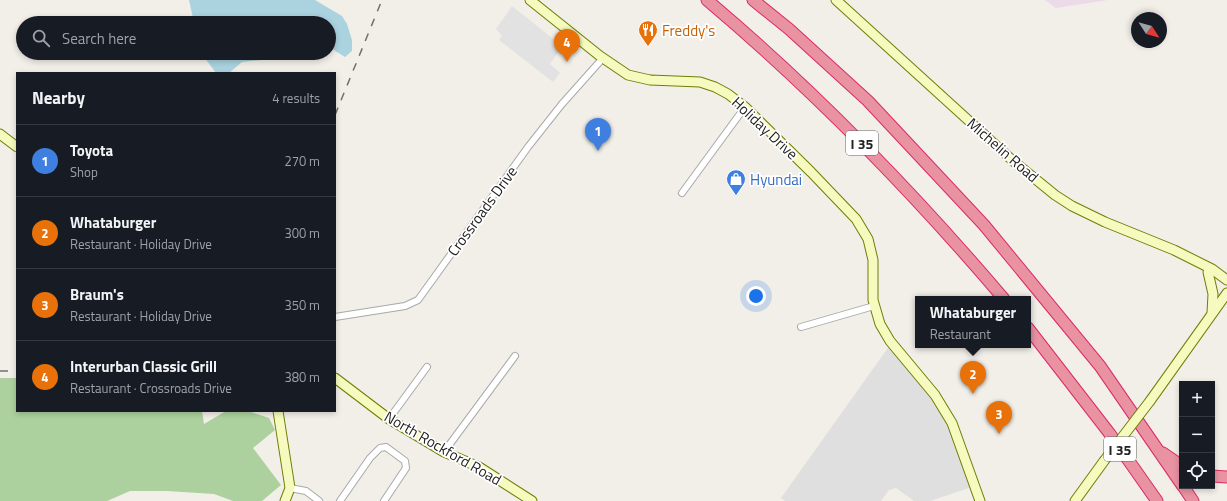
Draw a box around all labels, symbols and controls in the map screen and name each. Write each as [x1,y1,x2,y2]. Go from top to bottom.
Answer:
north arrow [1131,12,1167,48]
search box [16,16,336,60]
restaurant icon: Freddy's [637,19,659,47]
place label: Freddy's [662,19,715,42]
icon: search [30,27,52,49]
text: Search here [62,27,136,50]
pin: 4 [554,29,580,62]
text: Nearby [32,85,85,111]
text: 4 results [272,88,320,108]
street label: Holiday Drive [727,91,803,165]
street label: Michelin Road [962,112,1044,188]
pin: 1 [585,118,611,151]
road number: I 35 [846,131,878,155]
text: Toyota [70,139,113,162]
text: 1 [41,151,49,171]
text: 270 m [284,151,320,171]
street label: Crossroads Drive [441,161,523,261]
text: Shop [70,162,98,182]
shop icon: Hyundai [725,168,747,196]
place label: Hyundai [750,168,802,191]
text: Whataburger [70,211,156,234]
text: 2 [41,223,49,243]
text: 300 m [284,223,320,243]
text: Restaurant · Holiday Drive [70,234,212,254]
text: Braum's [70,283,124,306]
your location [746,286,766,306]
text: 3 [41,295,49,315]
text: 350 m [284,295,320,315]
popup [915,296,1031,348]
text: Whataburger [930,301,1016,324]
text: Restaurant · Holiday Drive [70,306,212,326]
text: Restaurant [930,324,991,344]
text: Interurban Classic Grill [70,355,217,378]
pin: 2 [960,361,986,394]
text: 4 [41,367,49,387]
text: 380 m [284,367,320,387]
text: Restaurant · Crossroads Drive [70,378,232,398]
map controls [1179,381,1215,489]
button: + [1179,381,1215,417]
pin: 3 [986,401,1012,434]
street label: North Rockford Road [380,405,506,491]
button: − [1179,417,1215,453]
road number: I 35 [1104,437,1136,461]
button: locate [1179,453,1215,489]

